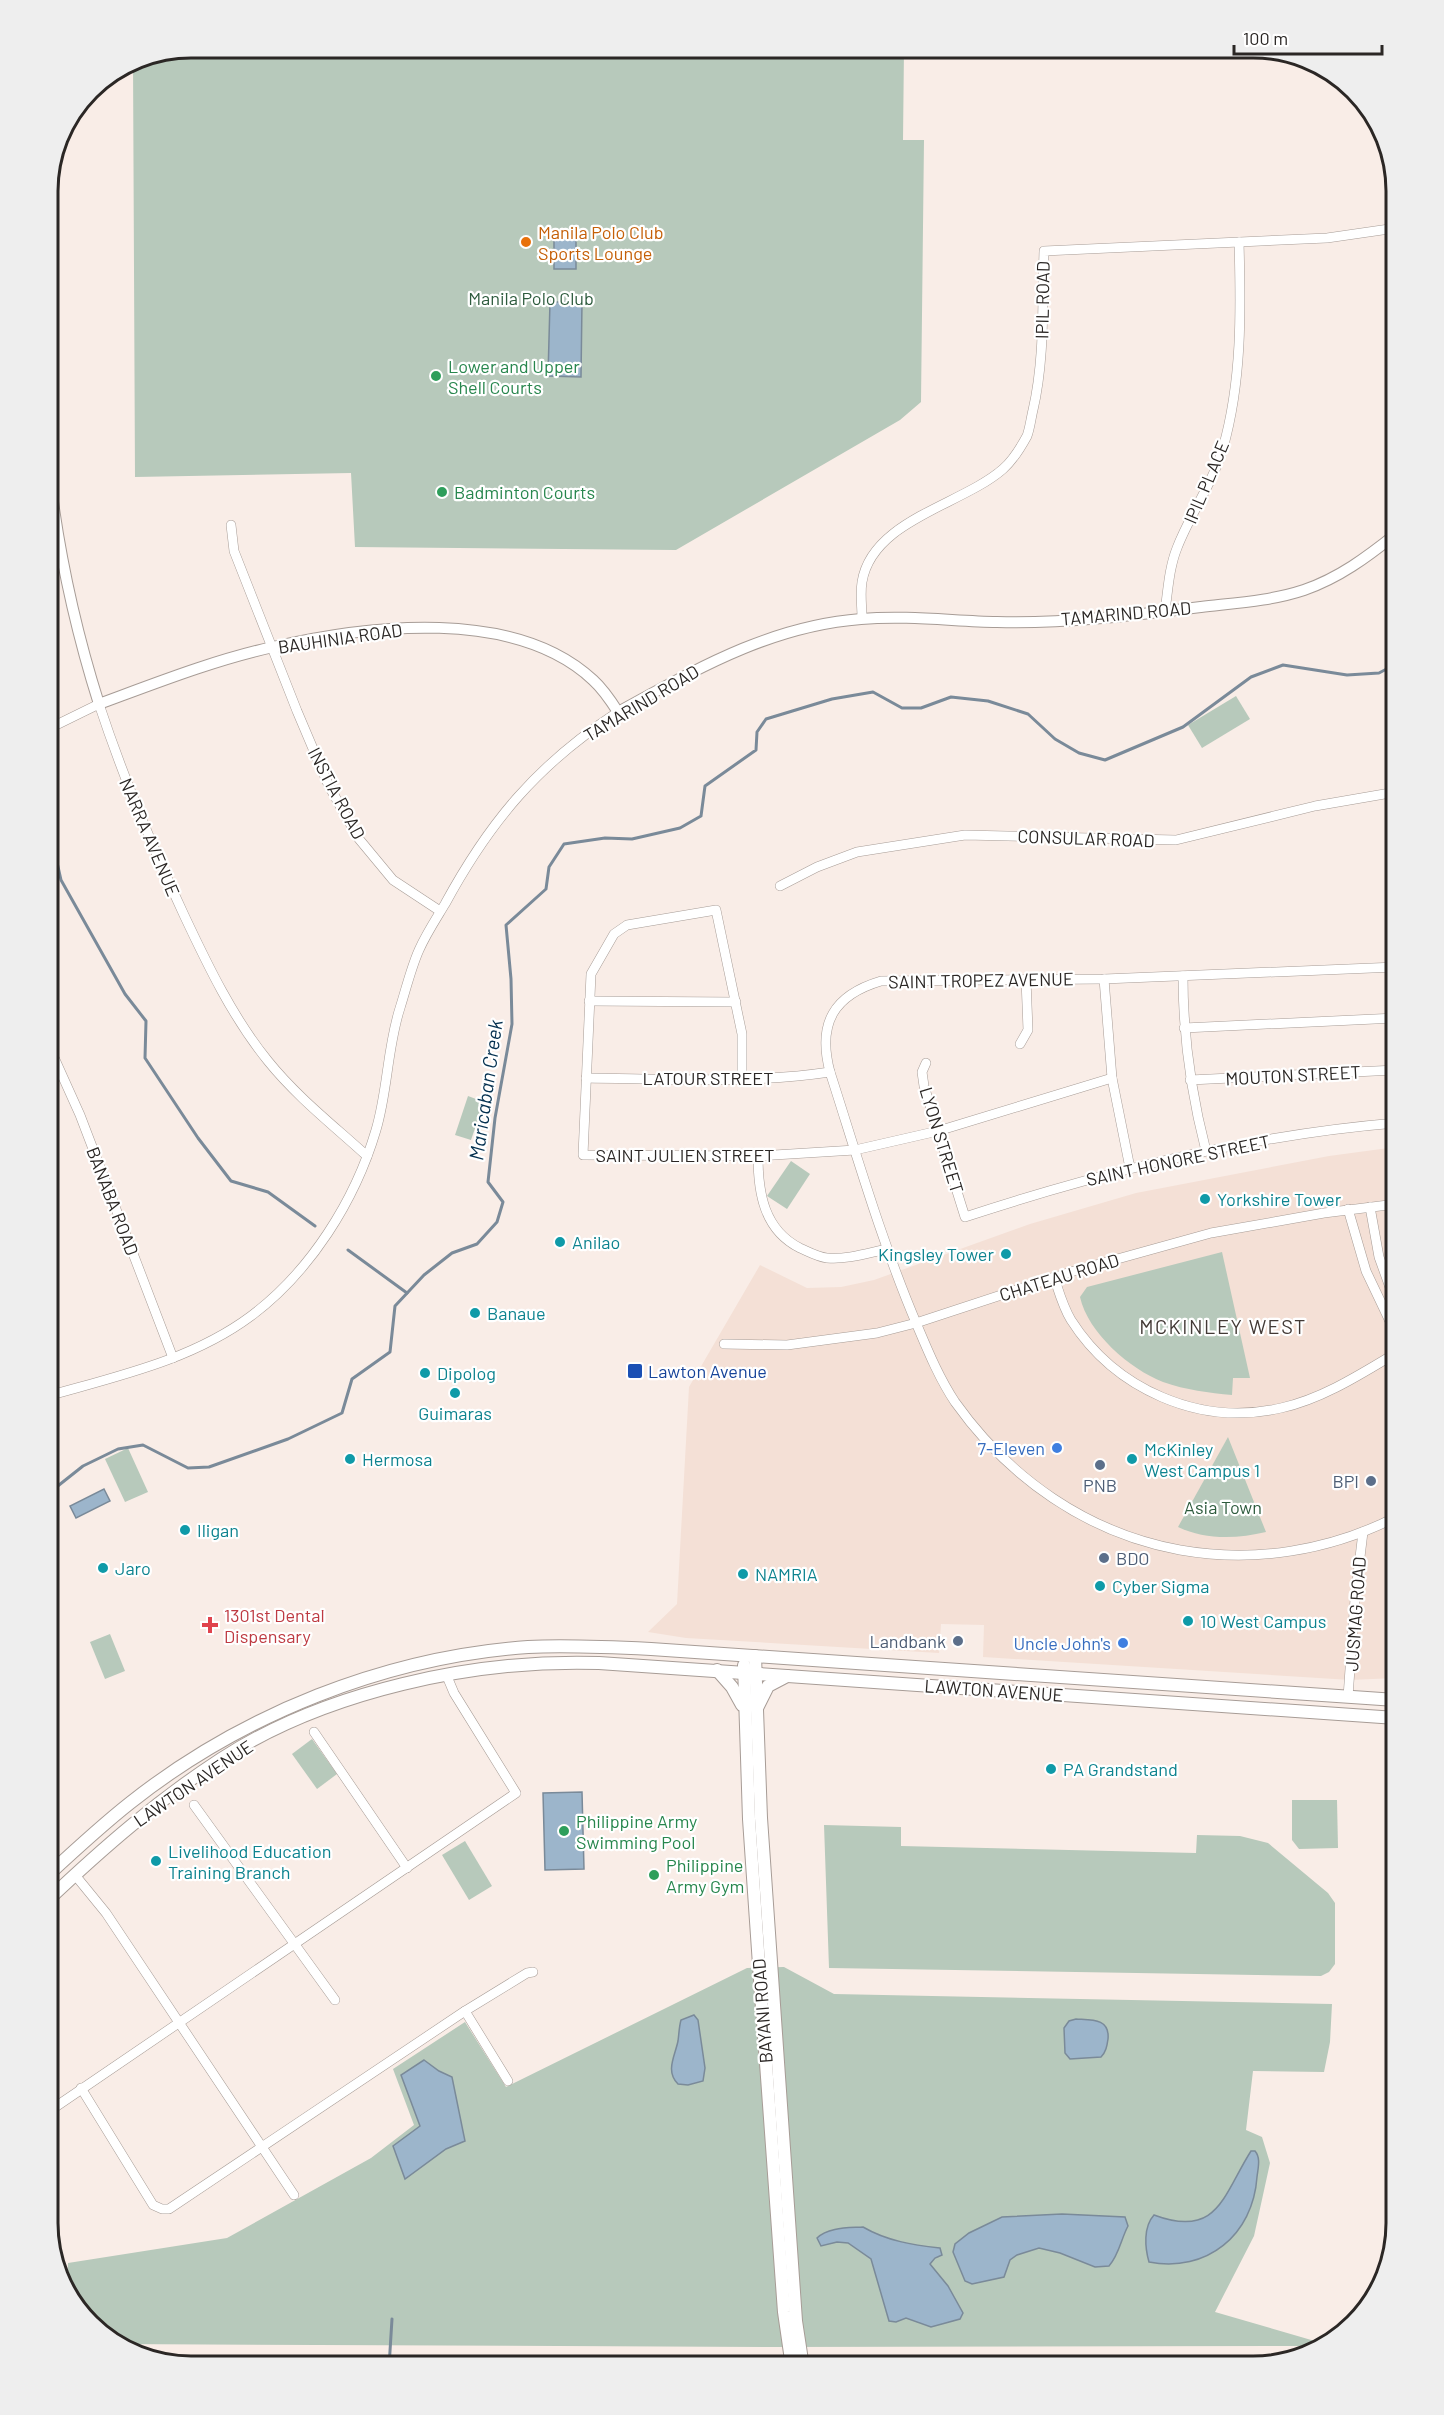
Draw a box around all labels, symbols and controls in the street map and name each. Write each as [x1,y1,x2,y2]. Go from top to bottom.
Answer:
scale bar [1234,18,1382,56]
text: 100 m [1243,27,1288,49]
place label: Manila Polo Club Sports Lounge [538,221,664,264]
marker: Manila Polo Club Sports Lounge [519,235,533,249]
street label: IPIL ROAD [1030,261,1054,339]
park label: Manila Polo Club [468,287,594,309]
place label: Lower and Upper Shell Courts [448,355,580,398]
marker: Lower and Upper Shell Courts [429,369,443,383]
street label: IPIL PLACE [1179,437,1233,527]
place label: Badminton Courts [454,481,595,503]
marker: Badminton Courts [435,485,449,499]
street label: TAMARIND ROAD [1060,596,1192,630]
street label: BAUHINIA ROAD [276,618,404,658]
street label: TAMARIND ROAD [579,660,703,746]
street label: INSTIA ROAD [304,743,370,843]
street label: NARRA AVENUE [115,775,185,899]
street label: CONSULAR ROAD [1017,825,1155,851]
street label: SAINT TROPEZ AVENUE [888,967,1074,993]
water label: Maricaban Creek [463,1018,507,1162]
street label: MOUTON STREET [1225,1060,1361,1090]
street label: LATOUR STREET [642,1067,774,1089]
street label: LYON STREET [915,1084,969,1196]
street label: SAINT HONORE STREET [1084,1130,1272,1190]
street label: BANABA ROAD [82,1144,144,1258]
street label: SAINT JULIEN STREET [595,1144,775,1166]
place label: Yorkshire Tower [1217,1188,1342,1210]
marker: Yorkshire Tower [1198,1192,1212,1206]
place label: Anilao [572,1231,620,1253]
marker: Anilao [553,1235,567,1249]
place label: Kingsley Tower [878,1243,994,1265]
marker: Kingsley Tower [999,1247,1013,1261]
street label: CHATEAU ROAD [996,1248,1122,1306]
place label: Banaue [487,1302,546,1324]
marker: Banaue [468,1306,482,1320]
district label: MCKINLEY WEST [1139,1314,1307,1338]
place label: Lawton Avenue [648,1360,767,1382]
place label: Dipolog [437,1362,496,1384]
marker: Lawton Avenue [626,1362,644,1380]
marker: Dipolog [418,1366,432,1380]
marker: Guimaras [448,1386,462,1400]
place label: Guimaras [418,1402,492,1424]
place label: 7-Eleven [977,1437,1045,1459]
place label: McKinley West Campus 1 [1144,1438,1260,1481]
marker: 7-Eleven [1050,1441,1064,1455]
place label: Hermosa [362,1448,432,1470]
marker: Hermosa [343,1452,357,1466]
marker: McKinley West Campus 1 [1125,1452,1139,1466]
marker: PNB [1093,1458,1107,1472]
place label: BPI [1332,1470,1359,1492]
place label: PNB [1083,1474,1117,1496]
marker: BPI [1364,1474,1378,1488]
park label: Asia Town [1184,1496,1262,1518]
place label: Iligan [197,1519,239,1541]
marker: Iligan [178,1523,192,1537]
place label: BDO [1116,1547,1150,1569]
marker: BDO [1097,1551,1111,1565]
street label: JUSMAG ROAD [1340,1556,1370,1672]
place label: Jaro [115,1557,151,1579]
marker: Jaro [96,1561,110,1575]
place label: NAMRIA [755,1563,818,1585]
marker: NAMRIA [736,1567,750,1581]
place label: Cyber Sigma [1112,1575,1210,1597]
marker: Cyber Sigma [1093,1579,1107,1593]
place label: 1301st Dental Dispensary [224,1604,325,1647]
place label: 10 West Campus [1200,1610,1326,1632]
marker: 10 West Campus [1181,1614,1195,1628]
marker: 1301st Dental Dispensary [201,1616,219,1634]
place label: Landbank [869,1630,946,1652]
place label: Uncle John's [1013,1632,1111,1654]
marker: Landbank [951,1634,965,1648]
marker: Uncle John's [1116,1636,1130,1650]
street label: LAWTON AVENUE [924,1674,1064,1706]
street label: LAWTON AVENUE [129,1735,257,1831]
place label: PA Grandstand [1063,1758,1178,1780]
marker: PA Grandstand [1044,1762,1058,1776]
place label: Philippine Army Swimming Pool [576,1810,697,1853]
marker: Philippine Army Swimming Pool [557,1824,571,1838]
place label: Livelihood Education Training Branch [168,1840,332,1883]
marker: Livelihood Education Training Branch [149,1854,163,1868]
place label: Philippine Army Gym [666,1854,744,1897]
marker: Philippine Army Gym [647,1868,661,1882]
street label: BAYANI ROAD [747,1958,777,2064]

